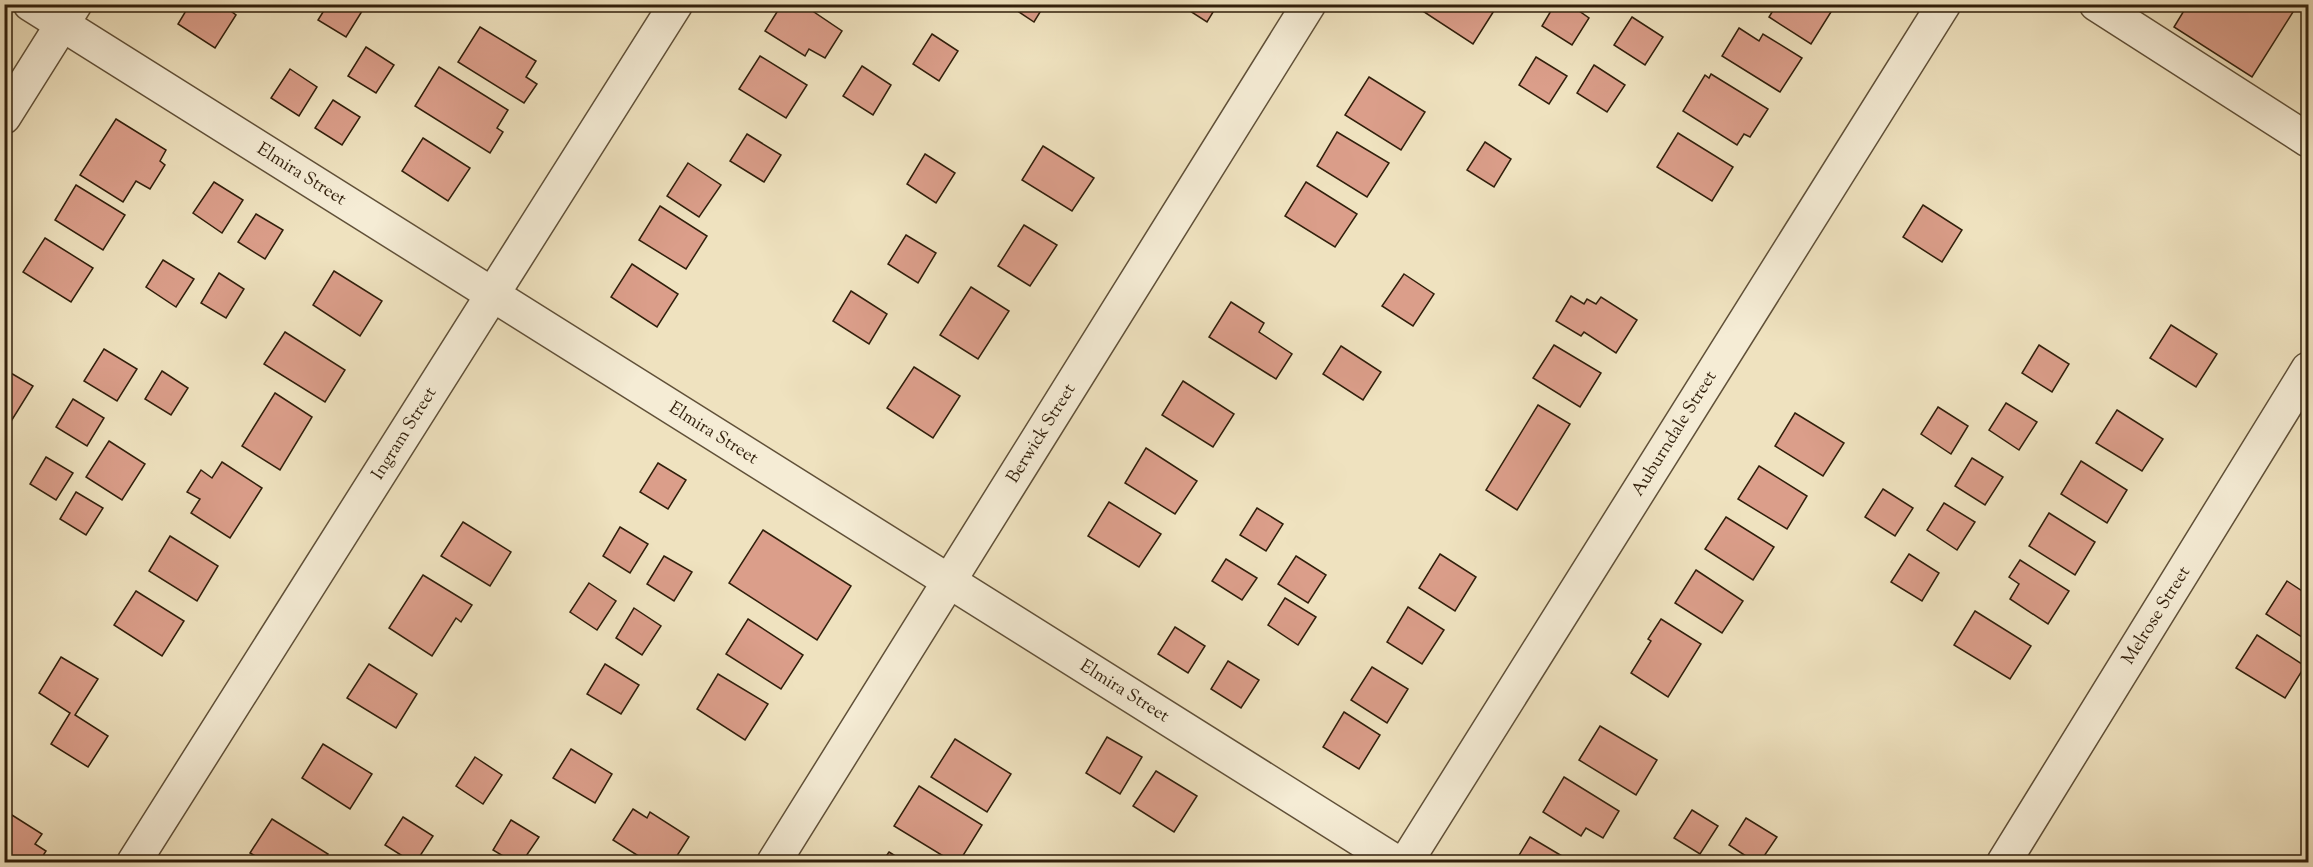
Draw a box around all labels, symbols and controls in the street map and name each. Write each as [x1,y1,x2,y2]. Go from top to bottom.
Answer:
street label: Elmira Street [251,137,351,213]
street label: Auburndale Street [1626,366,1724,502]
street label: Berwick Street [1001,379,1083,489]
street label: Ingram Street [366,382,444,486]
street label: Elmira Street [663,396,763,472]
street label: Melrose Street [2116,562,2198,670]
street label: Elmira Street [1074,654,1174,730]

